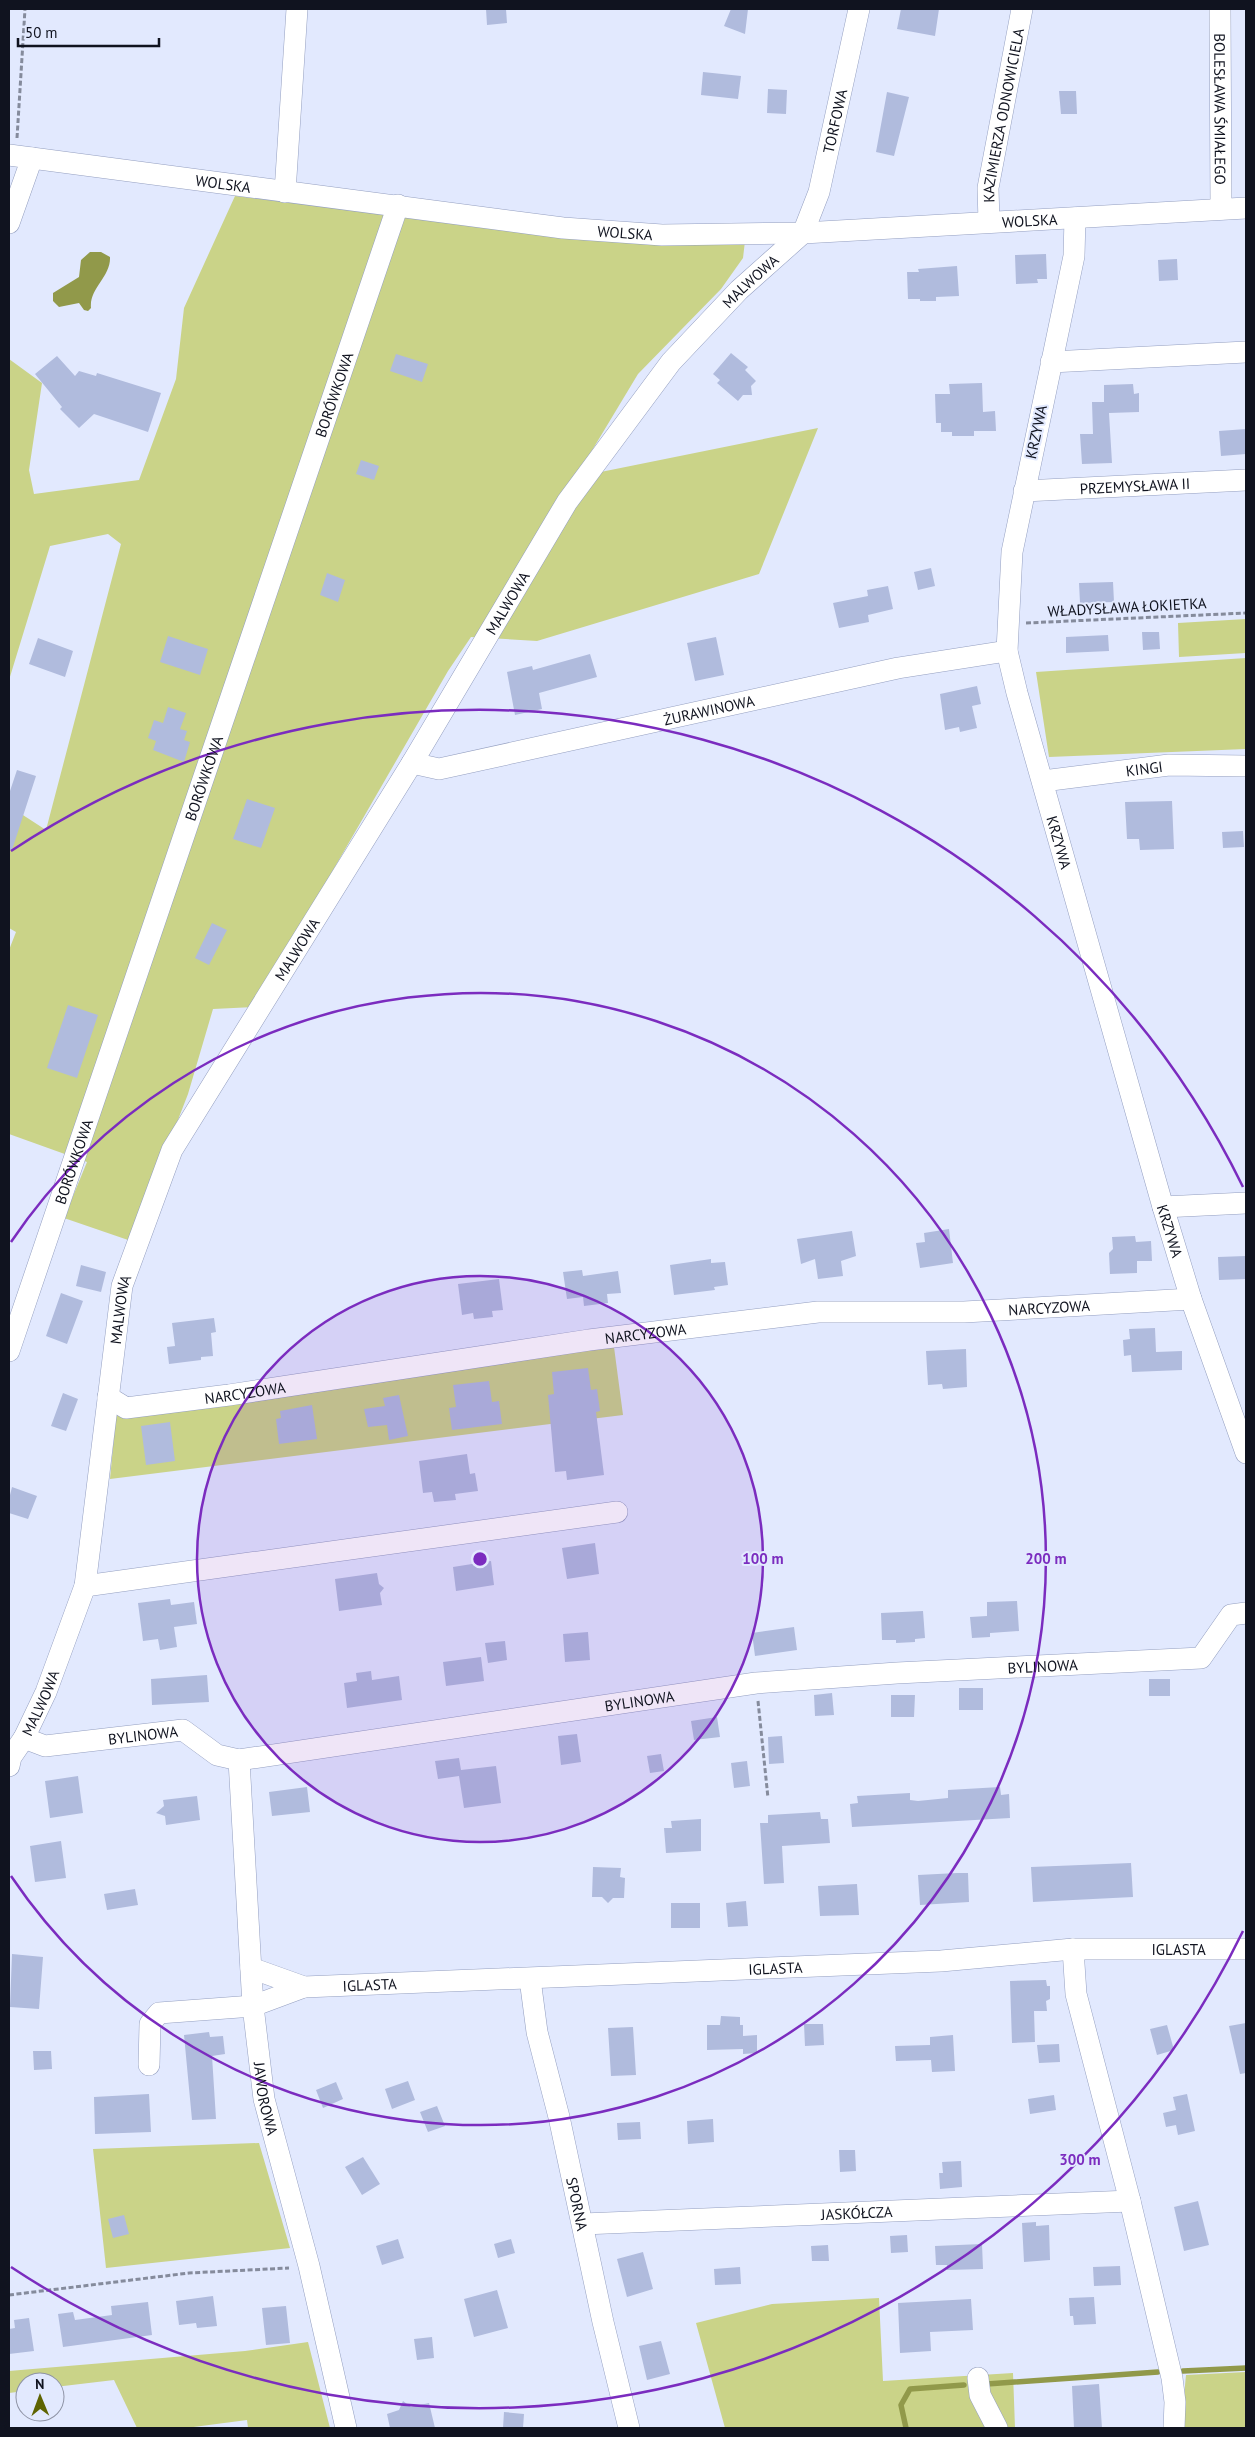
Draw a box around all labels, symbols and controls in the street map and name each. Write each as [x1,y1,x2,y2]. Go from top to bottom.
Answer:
scale bar [18,15,159,47]
text: 50 m [25,23,58,42]
street label: KAZIMIERZA ODNOWICIELA [978,26,1028,203]
street label: BOLESŁAWA ŚMIAŁEGO [1211,33,1230,185]
street label: TORFOWA [818,87,851,155]
street label: WOLSKA [194,170,252,196]
street label: WOLSKA [1001,209,1058,231]
street label: WOLSKA [597,221,654,244]
street label: MALWOWA [718,250,782,312]
street label: BORÓWKOWA [310,349,357,440]
street label: KRZYWA [1021,403,1051,461]
street label: PRZEMYSŁAWA II [1079,473,1191,498]
street label: MALWOWA [481,568,533,638]
street label: WŁADYSŁAWA ŁOKIETKA [1047,593,1207,621]
street label: ŻURAWINOWA [662,690,756,729]
street label: BORÓWKOWA [180,733,227,823]
street label: KINGI [1125,756,1164,780]
street label: KRZYWA [1043,813,1076,871]
street label: MALWOWA [270,914,323,984]
street label: BORÓWKOWA [50,1116,97,1207]
street label: KRZYWA [1153,1202,1187,1260]
street label: MALWOWA [105,1272,135,1345]
street label: NARCYZOWA [1008,1295,1091,1319]
street label: NARCYZOWA [604,1319,687,1347]
street label: NARCYZOWA [203,1377,287,1408]
text: 100 m [742,1549,784,1568]
text: 200 m [1025,1549,1067,1568]
centre of rings [471,1550,489,1568]
street label: BYLINOWA [1007,1655,1078,1677]
street label: MALWOWA [17,1667,63,1739]
street label: BYLINOWA [603,1686,676,1715]
street label: BYLINOWA [107,1721,179,1748]
street label: IGLASTA [1151,1940,1206,1959]
street label: IGLASTA [748,1957,803,1978]
street label: IGLASTA [342,1974,397,1995]
street label: JAWOROWA [250,2060,283,2137]
text: 300 m [1059,2150,1101,2169]
street label: SPORNA [563,2175,593,2232]
street label: JASKÓŁCZA [820,2201,893,2224]
north arrow [15,2372,65,2422]
text: N [35,2375,45,2393]

